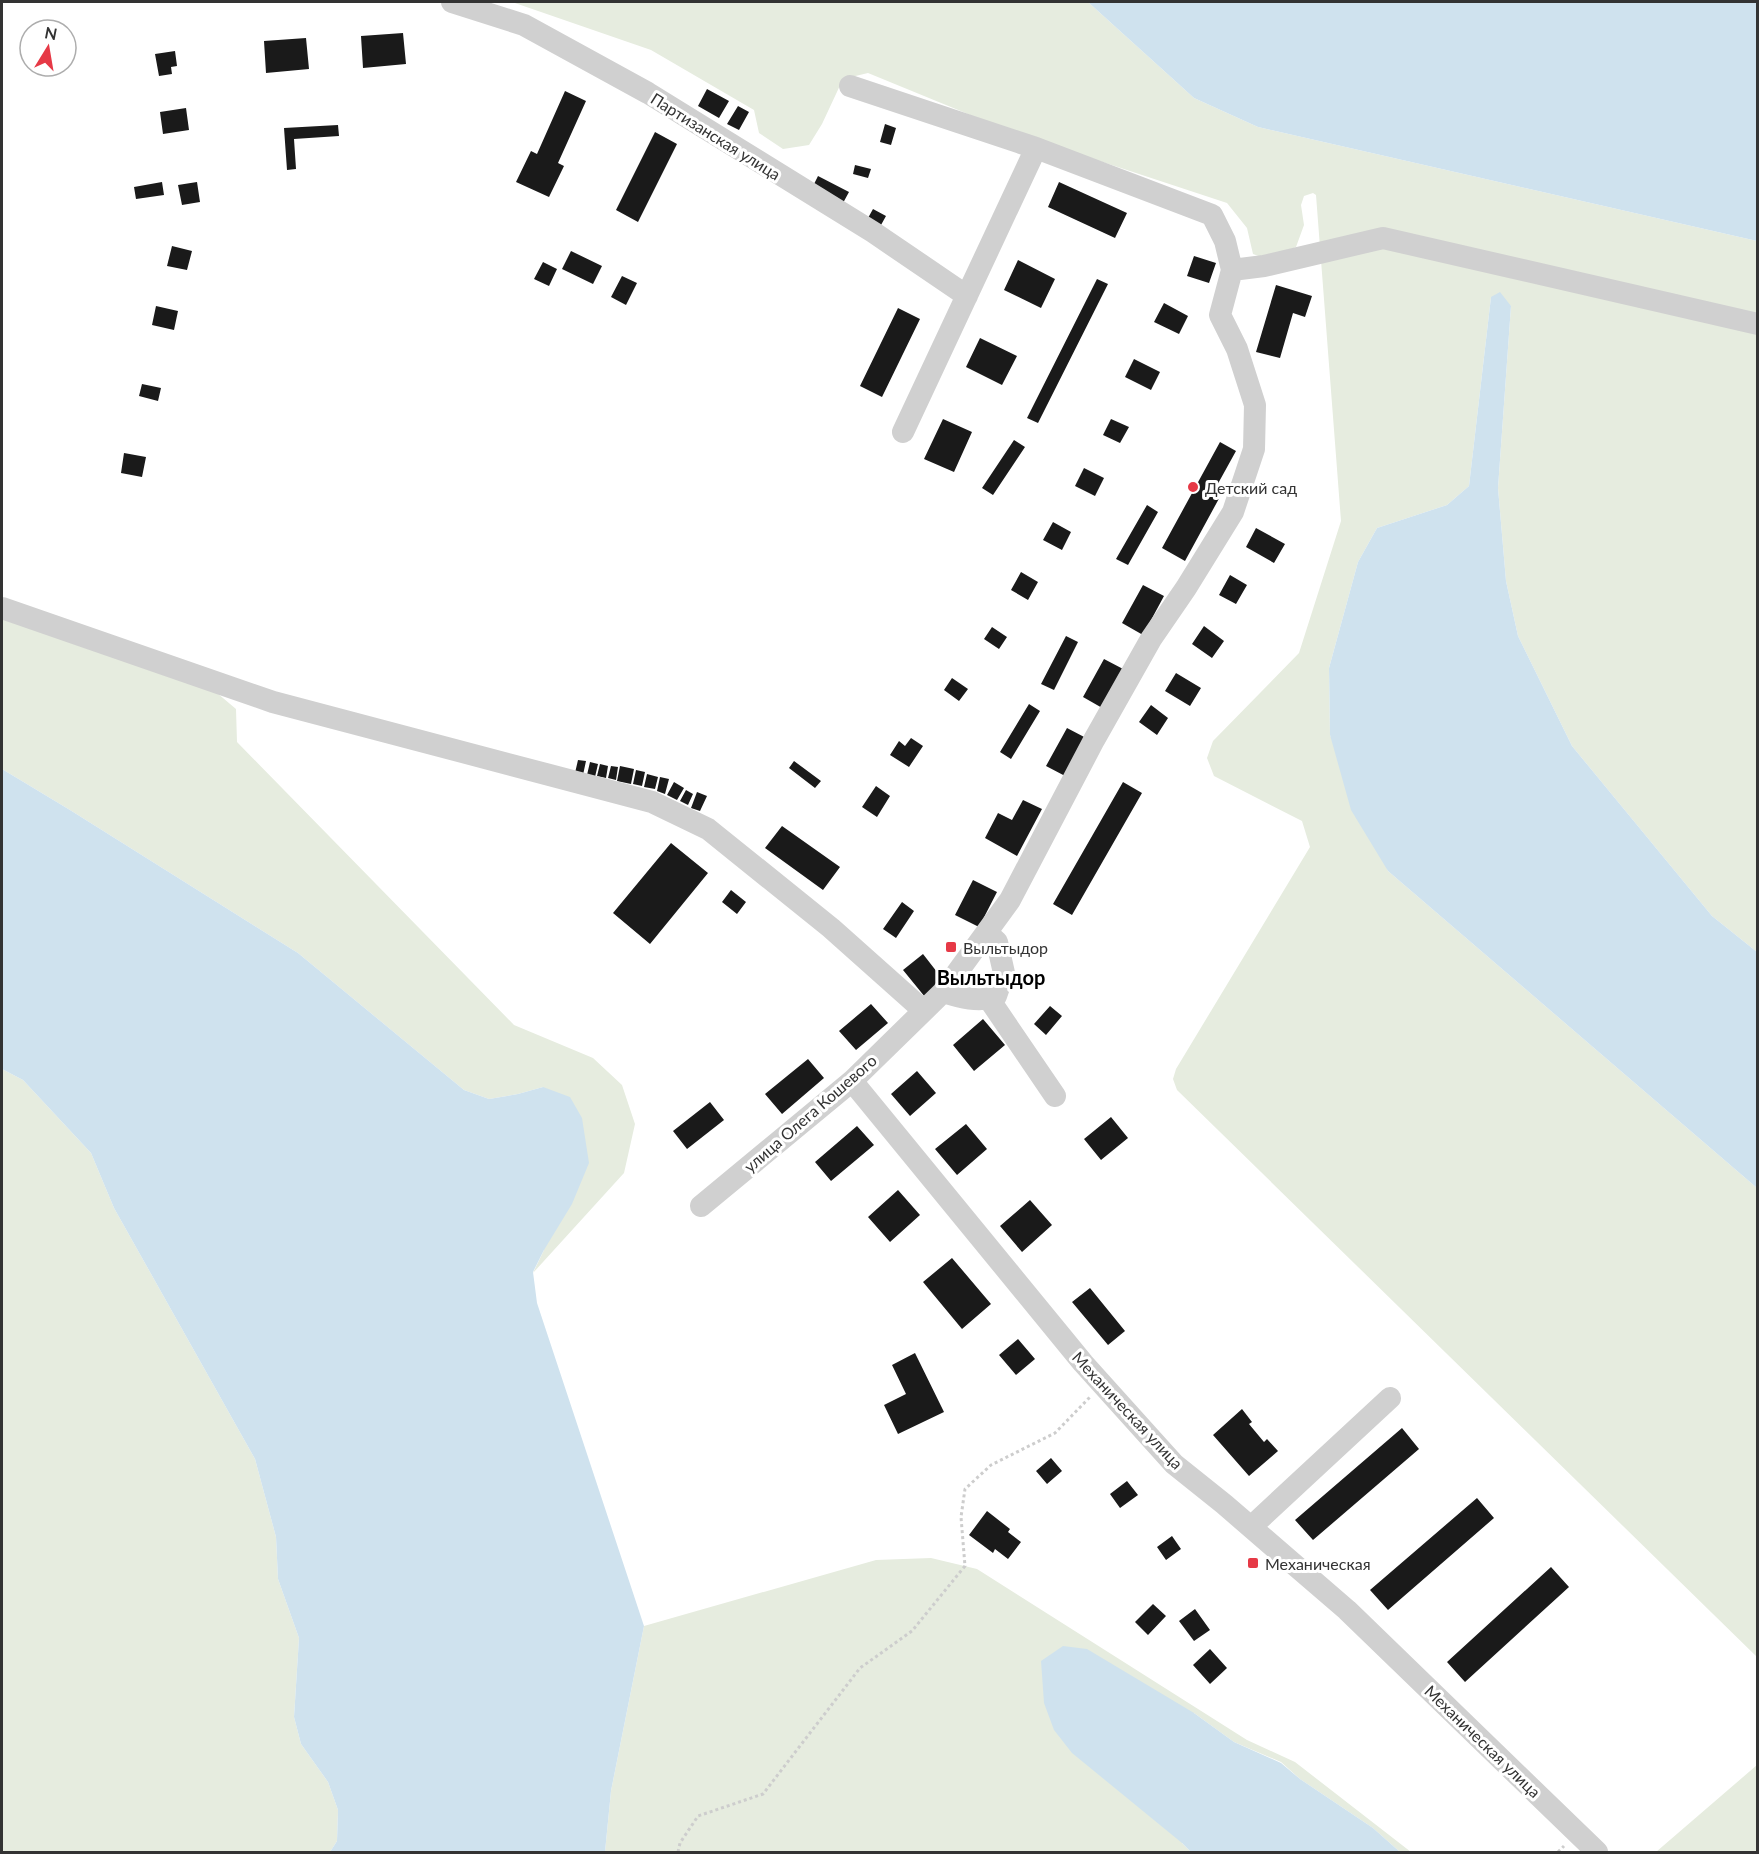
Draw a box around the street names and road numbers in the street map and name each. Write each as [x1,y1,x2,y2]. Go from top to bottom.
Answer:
street label: Партизанская улица [648,88,784,184]
street label: улица Олега Кошевого [740,1050,880,1176]
street label: Механическая улица [1069,1347,1187,1473]
street label: Механическая улица [1421,1681,1545,1801]

